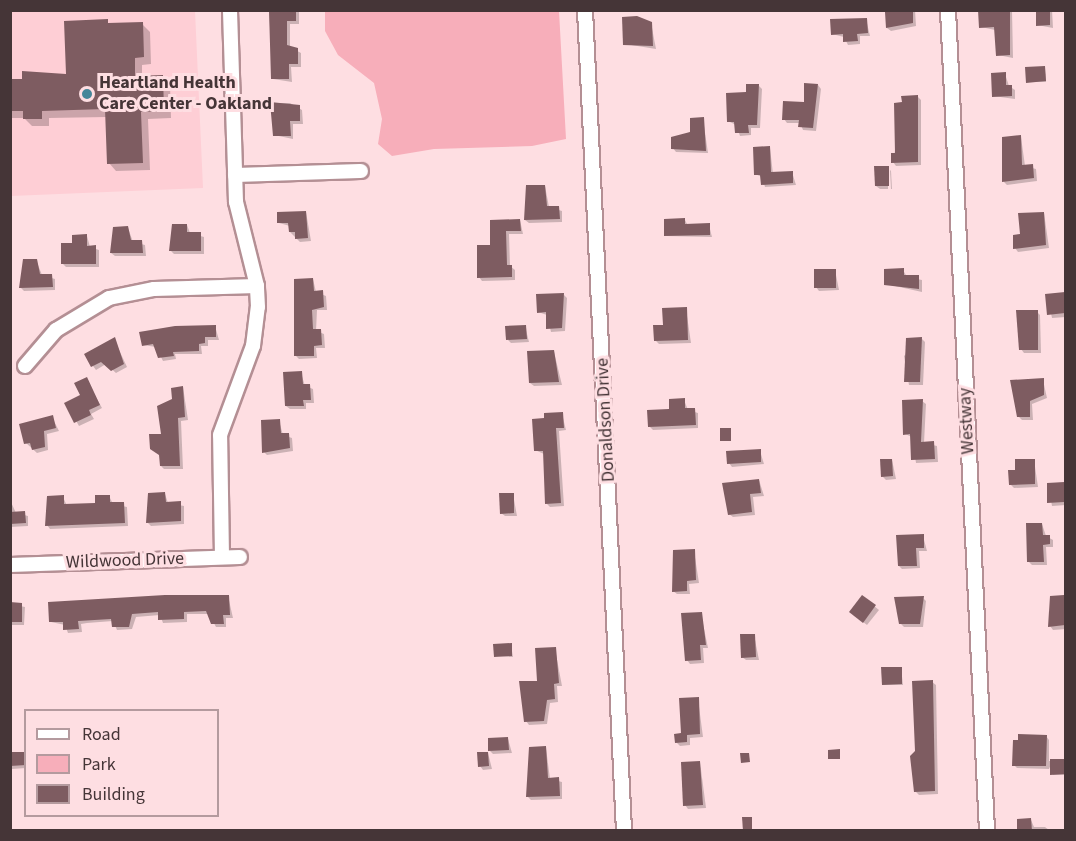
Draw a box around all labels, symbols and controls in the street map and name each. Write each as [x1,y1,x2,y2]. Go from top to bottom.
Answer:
place label: Heartland Health Care Center - Oakland [99,73,272,116]
marker: Heartland Health Care Center - Oakland [80,87,94,101]
street label: Donaldson Drive [592,357,620,483]
street label: Westway [954,387,980,455]
street label: Wildwood Drive [66,548,184,574]
legend [24,709,219,817]
text: Road [82,722,121,747]
text: Park [82,752,116,777]
text: Building [82,782,145,807]

